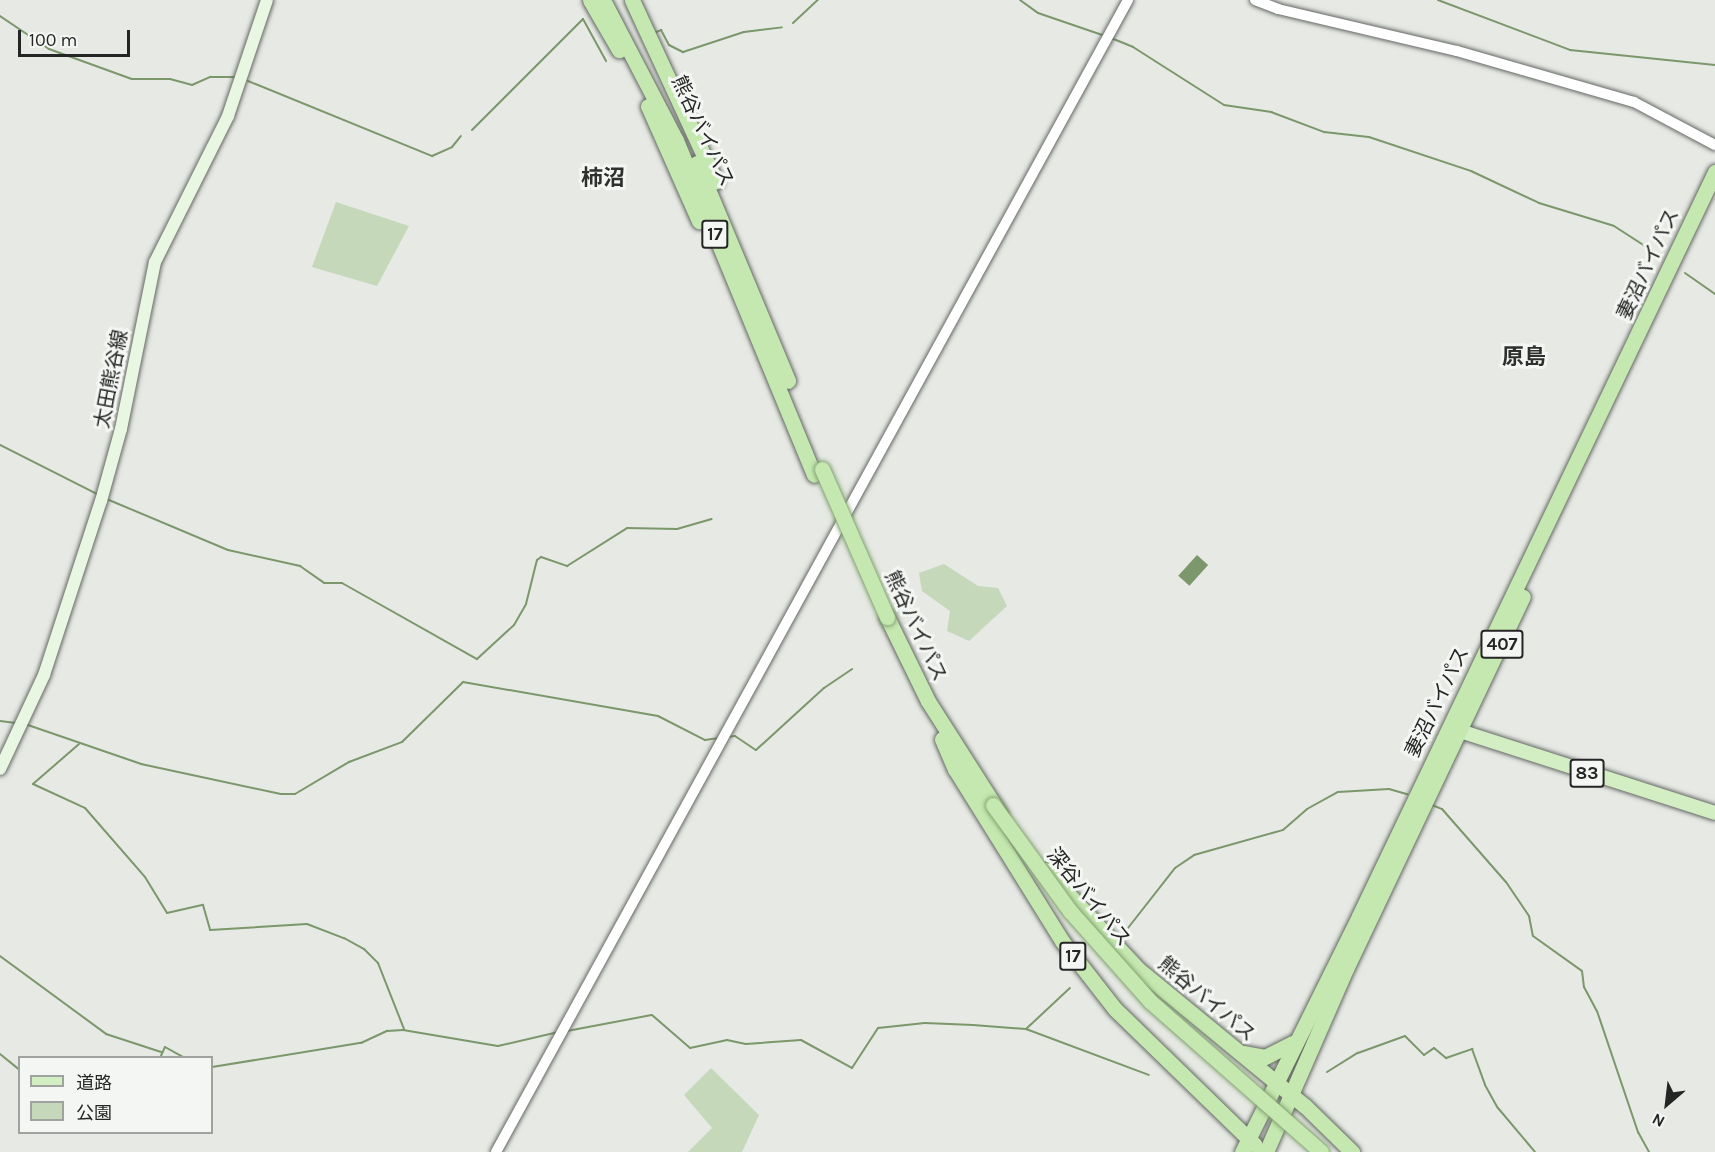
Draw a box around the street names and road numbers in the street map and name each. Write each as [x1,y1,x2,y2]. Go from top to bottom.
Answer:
street label: 熊谷バイパス [667,72,739,190]
street label: 妻沼バイパス [1612,205,1684,323]
road number: 17 [700,219,730,249]
street label: 太田熊谷線 [90,328,132,430]
street label: 熊谷バイパス [880,567,952,685]
road number: 407 [1480,629,1524,659]
street label: 妻沼バイパス [1400,643,1474,761]
road number: 83 [1569,758,1605,788]
street label: 深谷バイパス [1042,843,1136,951]
road number: 17 [1058,941,1088,971]
street label: 熊谷バイパス [1153,951,1261,1047]

